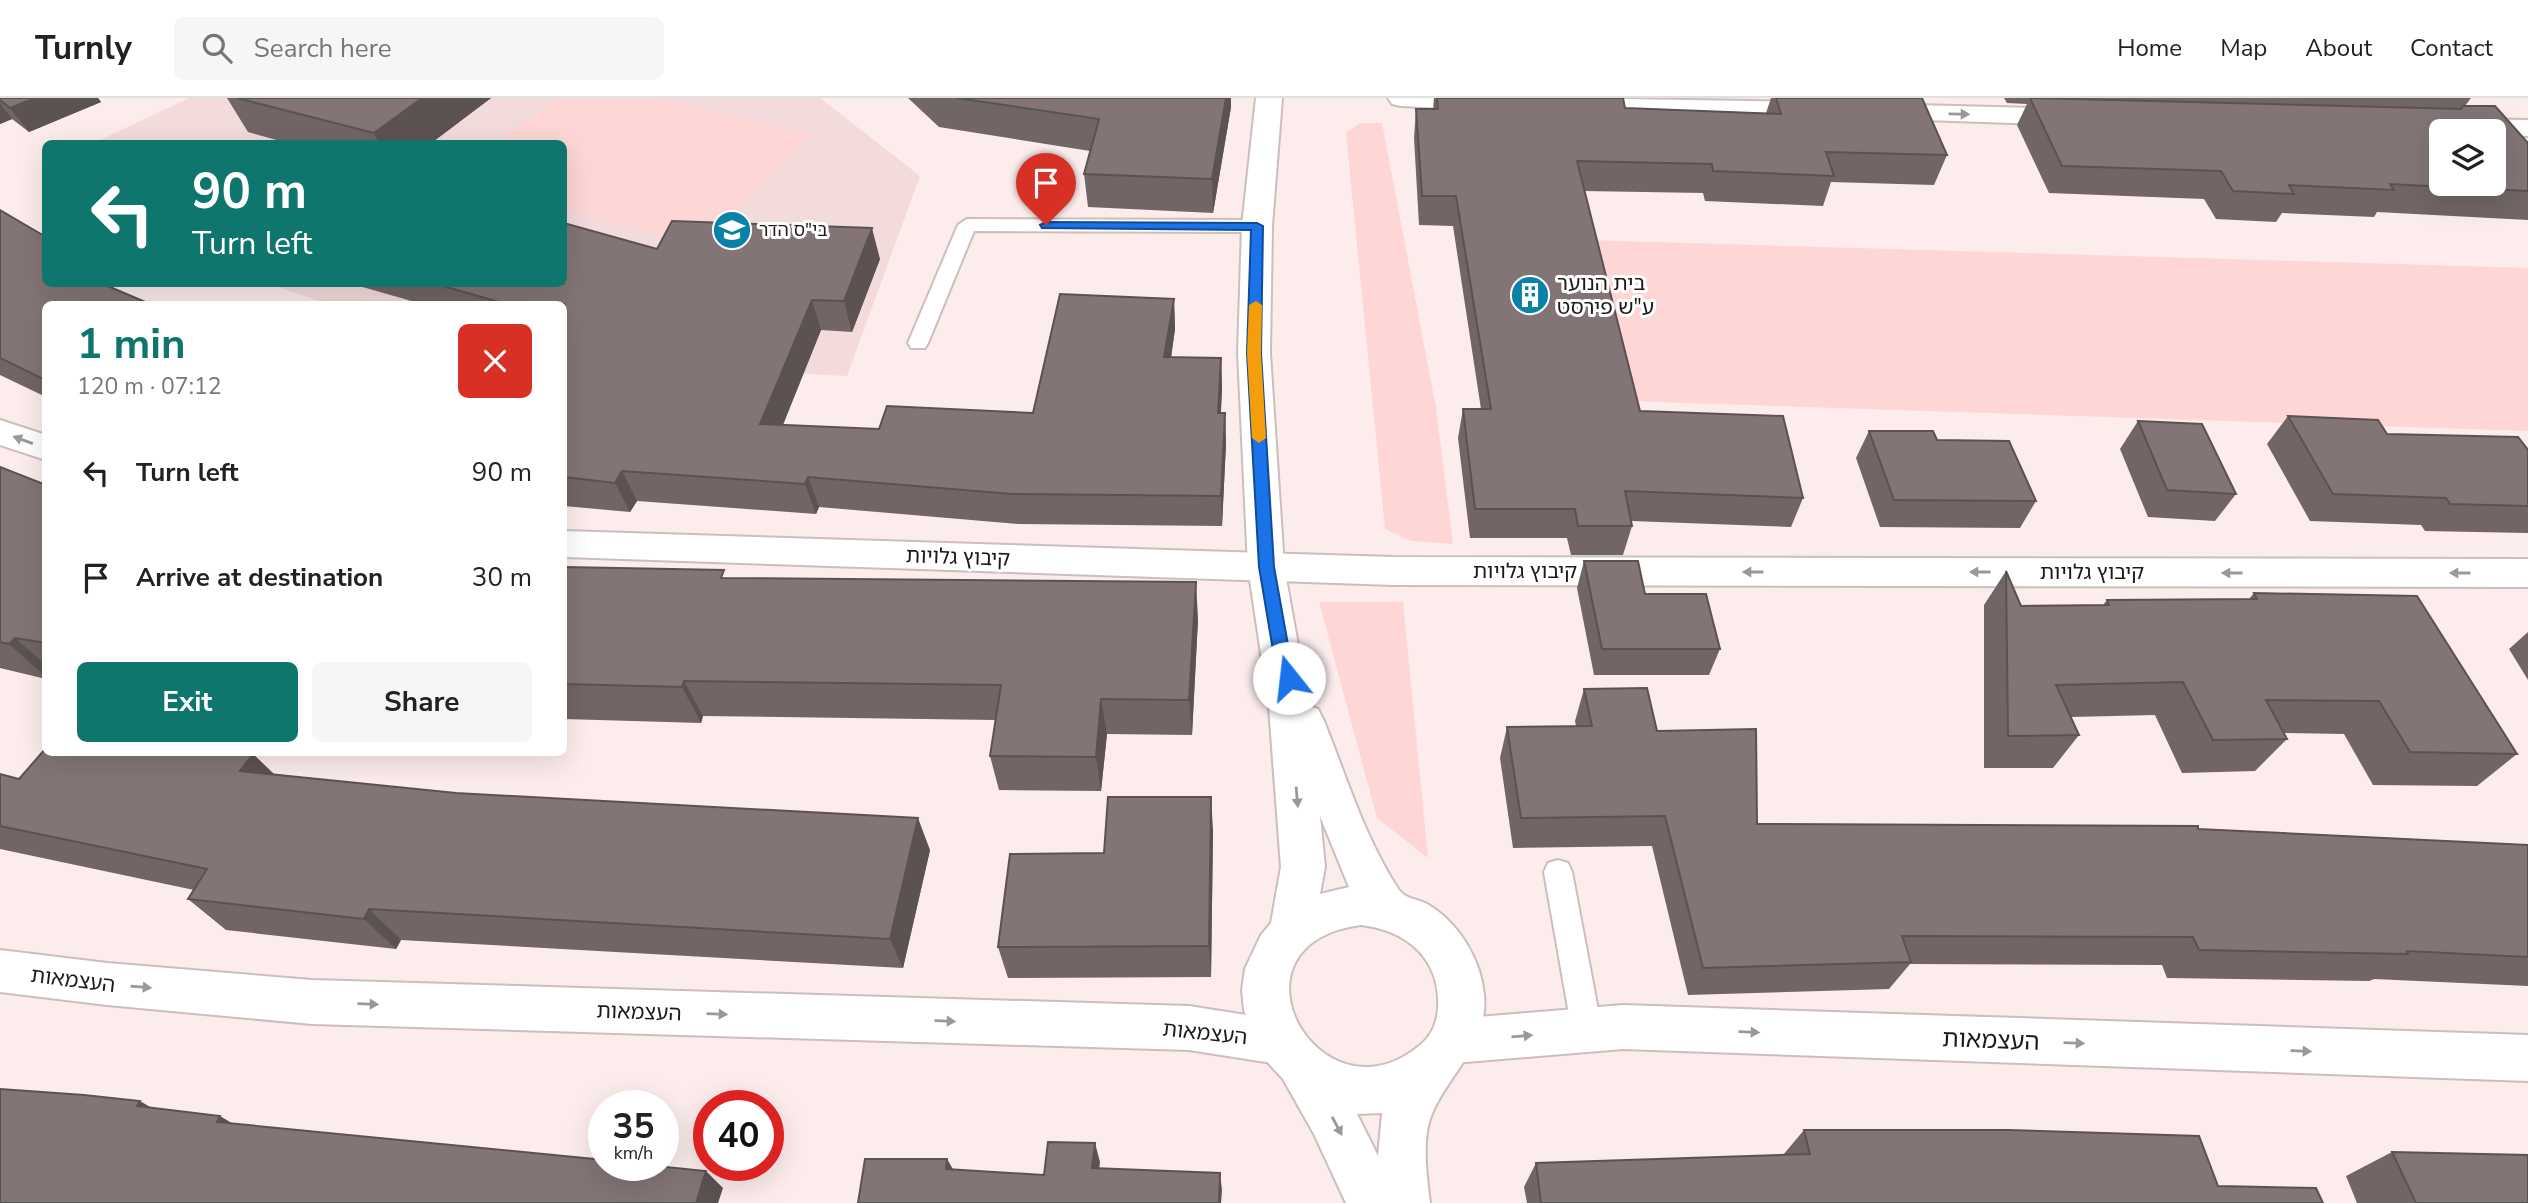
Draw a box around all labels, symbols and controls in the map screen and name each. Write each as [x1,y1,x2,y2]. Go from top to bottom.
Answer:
search box [174,17,664,80]
text: Turnly [35,26,132,71]
icon: search [198,29,236,67]
text: Search here [254,31,392,66]
text: Home [2117,32,2182,64]
text: Map [2220,32,2267,64]
text: About [2305,32,2372,64]
text: Contact [2410,32,2493,64]
one-way arrow [1949,108,1971,120]
map controls [2429,119,2506,196]
button: layers [2429,119,2506,196]
pin [1016,153,1076,225]
text: 90 m [192,158,307,225]
icon: arrive [1027,164,1065,202]
icon: left [77,168,168,259]
school or university icon: בי"ס הדר [711,209,753,251]
place label: בי"ס הדר [759,218,828,242]
text: Turn left [192,222,312,265]
place label: בית הנוער ע"ש פירסט [1557,269,1654,321]
building icon: בית הנוער ע"ש פירסט [1509,274,1551,316]
text: 1 min [77,316,186,373]
button: close [458,324,532,398]
text: 120 m · 07:12 [77,371,222,402]
one-way arrow [12,434,33,445]
icon: left [77,454,115,492]
text: Turn left [136,455,239,490]
text: 90 m [472,455,532,490]
street label: קיבוץ גלויות [905,541,1011,573]
street label: קיבוץ גלויות [1473,557,1577,585]
street label: קיבוץ גלויות [2040,558,2144,586]
icon: arrive [77,559,115,597]
text: Arrive at destination [136,560,383,595]
text: 30 m [472,560,532,595]
one-way arrow [1742,566,1764,578]
one-way arrow [1969,566,1991,578]
one-way arrow [2221,567,2243,579]
one-way arrow [2449,567,2471,579]
position arrow [1252,641,1326,715]
button: Exit [77,662,298,742]
button: Share [312,662,532,742]
one-way arrow [1292,786,1303,808]
street label: העצמאות [29,961,117,999]
one-way arrow [130,982,152,993]
street label: העצמאות [596,997,682,1027]
one-way arrow [357,998,379,1009]
one-way arrow [707,1009,729,1020]
one-way arrow [934,1015,956,1027]
street label: העצמאות [1161,1015,1249,1051]
street label: העצמאות [1942,1022,2040,1058]
one-way arrow [1738,1026,1760,1037]
one-way arrow [1511,1030,1533,1041]
one-way arrow [2063,1037,2085,1048]
one-way arrow [2291,1045,2313,1056]
speed limit sign: 40 [693,1090,784,1181]
text: 35 [612,1103,655,1150]
one-way arrow [1331,1116,1343,1136]
text: km/h [614,1141,653,1165]

